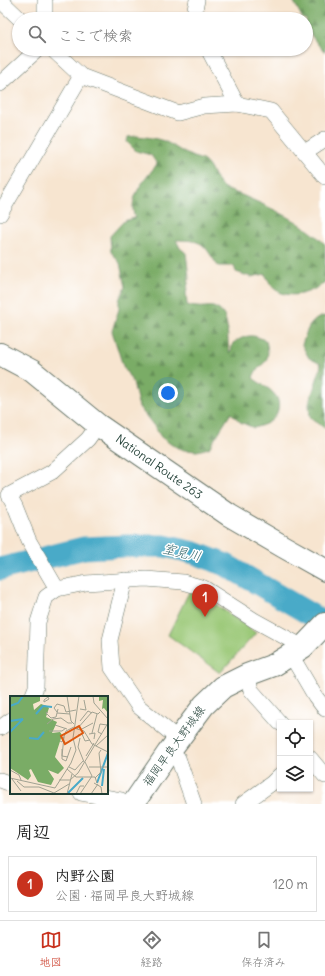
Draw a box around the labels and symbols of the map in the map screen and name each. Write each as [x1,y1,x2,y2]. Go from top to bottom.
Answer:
your location [158,383,178,403]
street label: National Route 263 [113,431,206,502]
water label: 室見川 [161,540,203,565]
pin: 1 [192,584,218,617]
inset map [10,696,108,794]
street label: 福岡早良大野城線 [139,702,208,789]

